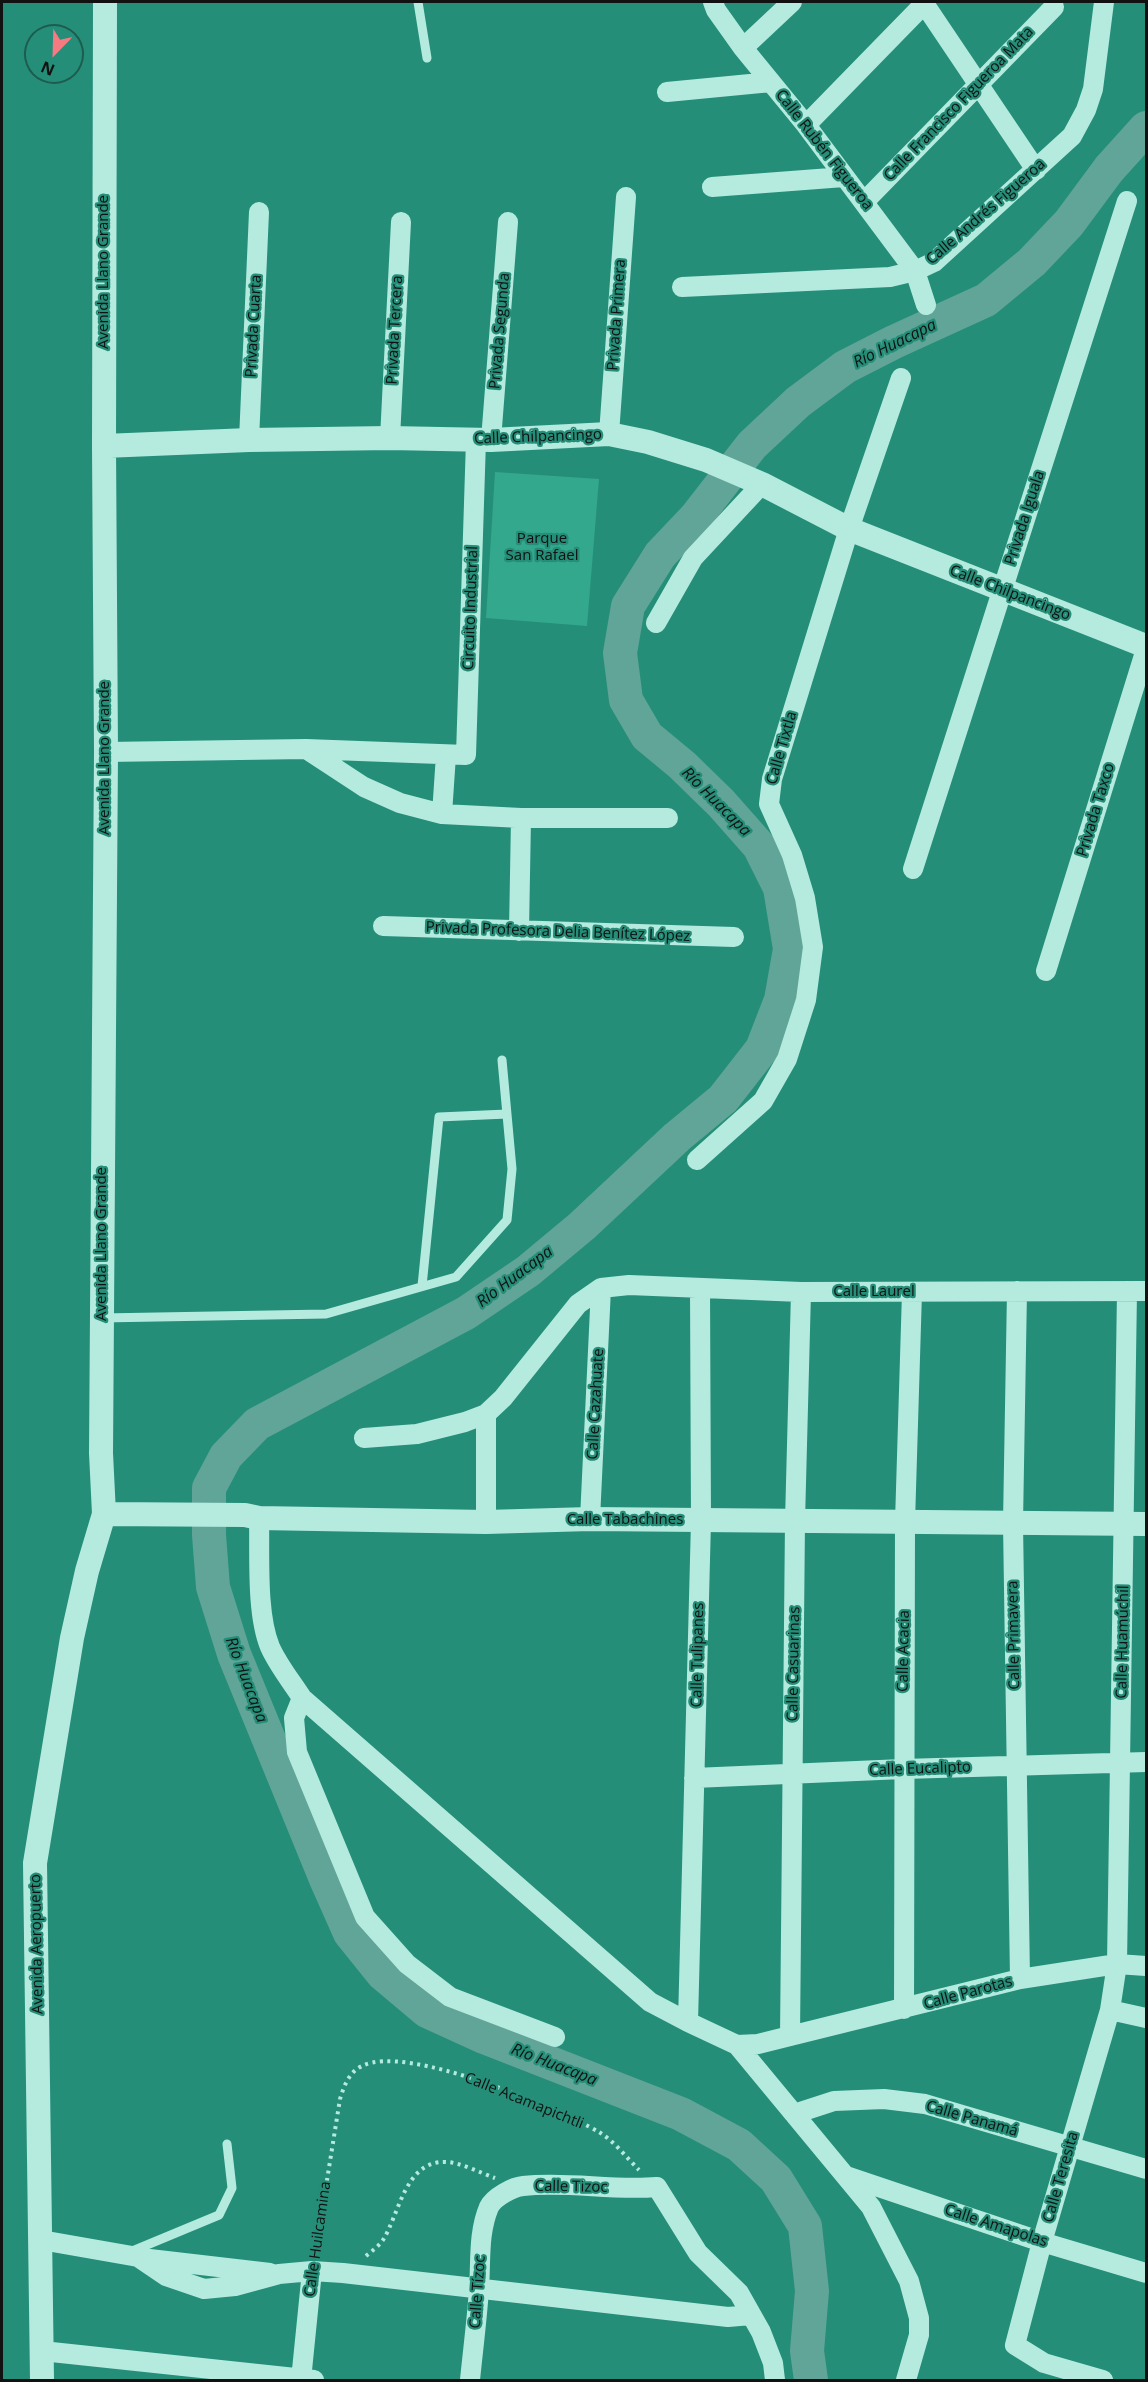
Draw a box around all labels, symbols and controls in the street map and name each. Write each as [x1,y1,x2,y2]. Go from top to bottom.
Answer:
street label: Calle Francisco Figueroa Mata [880,23,1038,185]
north arrow [24,24,84,84]
text: N [37,56,58,81]
street label: Calle Rubén Figueroa [771,86,877,214]
street label: Calle Andrés Figueroa [923,155,1049,269]
street label: Avenida Llano Grande [95,195,113,349]
street label: Privada Primera [604,259,630,371]
street label: Privada Segunda [486,272,514,390]
street label: Privada Cuarta [242,274,266,378]
street label: Privada Tercera [383,275,407,385]
water label: Río Huacapa [850,316,940,372]
street label: Calle Chilpancingo [474,426,602,448]
street label: Privada Iguala [1001,469,1049,567]
park label: Parque San Rafael [506,530,578,565]
street label: Circuito Industrial [460,546,482,670]
street label: Calle Chilpancingo [947,562,1073,624]
street label: Avenida Llano Grande [96,681,114,835]
street label: Calle Tixtla [763,709,801,787]
street label: Privada Taxco [1073,761,1119,859]
water label: Río Huacapa [677,763,755,841]
street label: Privada Profesora Delia Benítez López [425,918,691,946]
street label: Avenida Llano Grande [93,1167,111,1321]
water label: Río Huacapa [473,1242,557,1312]
street label: Calle Laurel [833,1283,915,1301]
street label: Calle Cazahuate [584,1348,608,1460]
street label: Calle Tabachines [567,1511,683,1529]
street label: Calle Primavera [1004,1580,1024,1690]
street label: Calle Huamúchil [1113,1585,1133,1699]
street label: Calle Tulipanes [688,1602,708,1708]
street label: Calle Casuarinas [784,1606,804,1722]
street label: Calle Acacia [894,1610,914,1692]
water label: Río Huacapa [221,1635,271,1725]
street label: Calle Eucalipto [869,1758,971,1780]
street label: Avenida Aeropuerto [27,1874,47,2014]
street label: Calle Parotas [922,1973,1014,2013]
water label: Río Huacapa [509,2040,599,2090]
street label: Calle Acamapichtli [462,2069,586,2133]
street label: Calle Panamá [924,2097,1020,2141]
street label: Calle Teresita [1039,2130,1083,2224]
street label: Calle Tizoc [534,2177,608,2197]
street label: Calle Huilcamina [301,2180,335,2298]
street label: Calle Amapolas [942,2201,1050,2251]
street label: Calle Tízoc [466,2255,490,2329]

